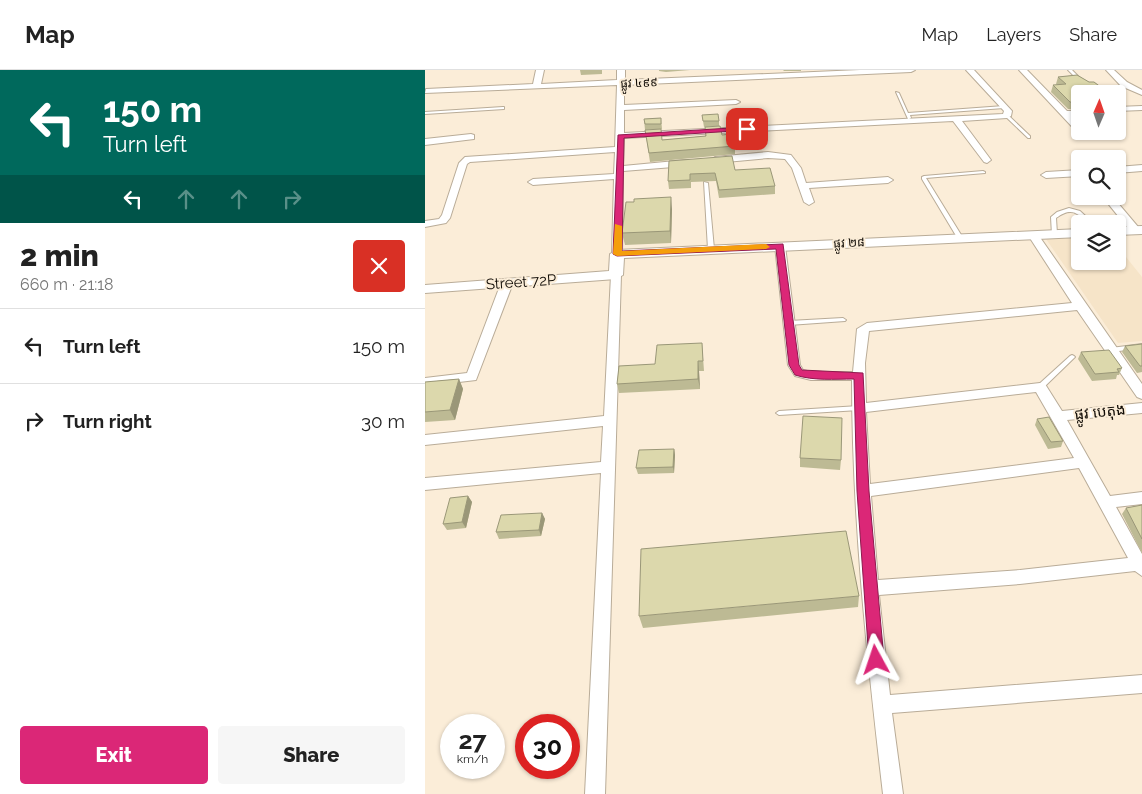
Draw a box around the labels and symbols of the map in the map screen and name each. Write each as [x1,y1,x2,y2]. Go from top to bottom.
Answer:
street label: ផ្លូវ ៤៩៩ [620,75,658,94]
north arrow [1071,85,1126,140]
pin [726,108,768,150]
street label: ផ្លូវ ២៨ [833,235,865,254]
street label: Street 72P [485,271,557,293]
street label: ផ្លូវ បេតុង [1074,400,1127,428]
position arrow [849,633,901,685]
speed limit sign: 30 [515,714,580,779]

